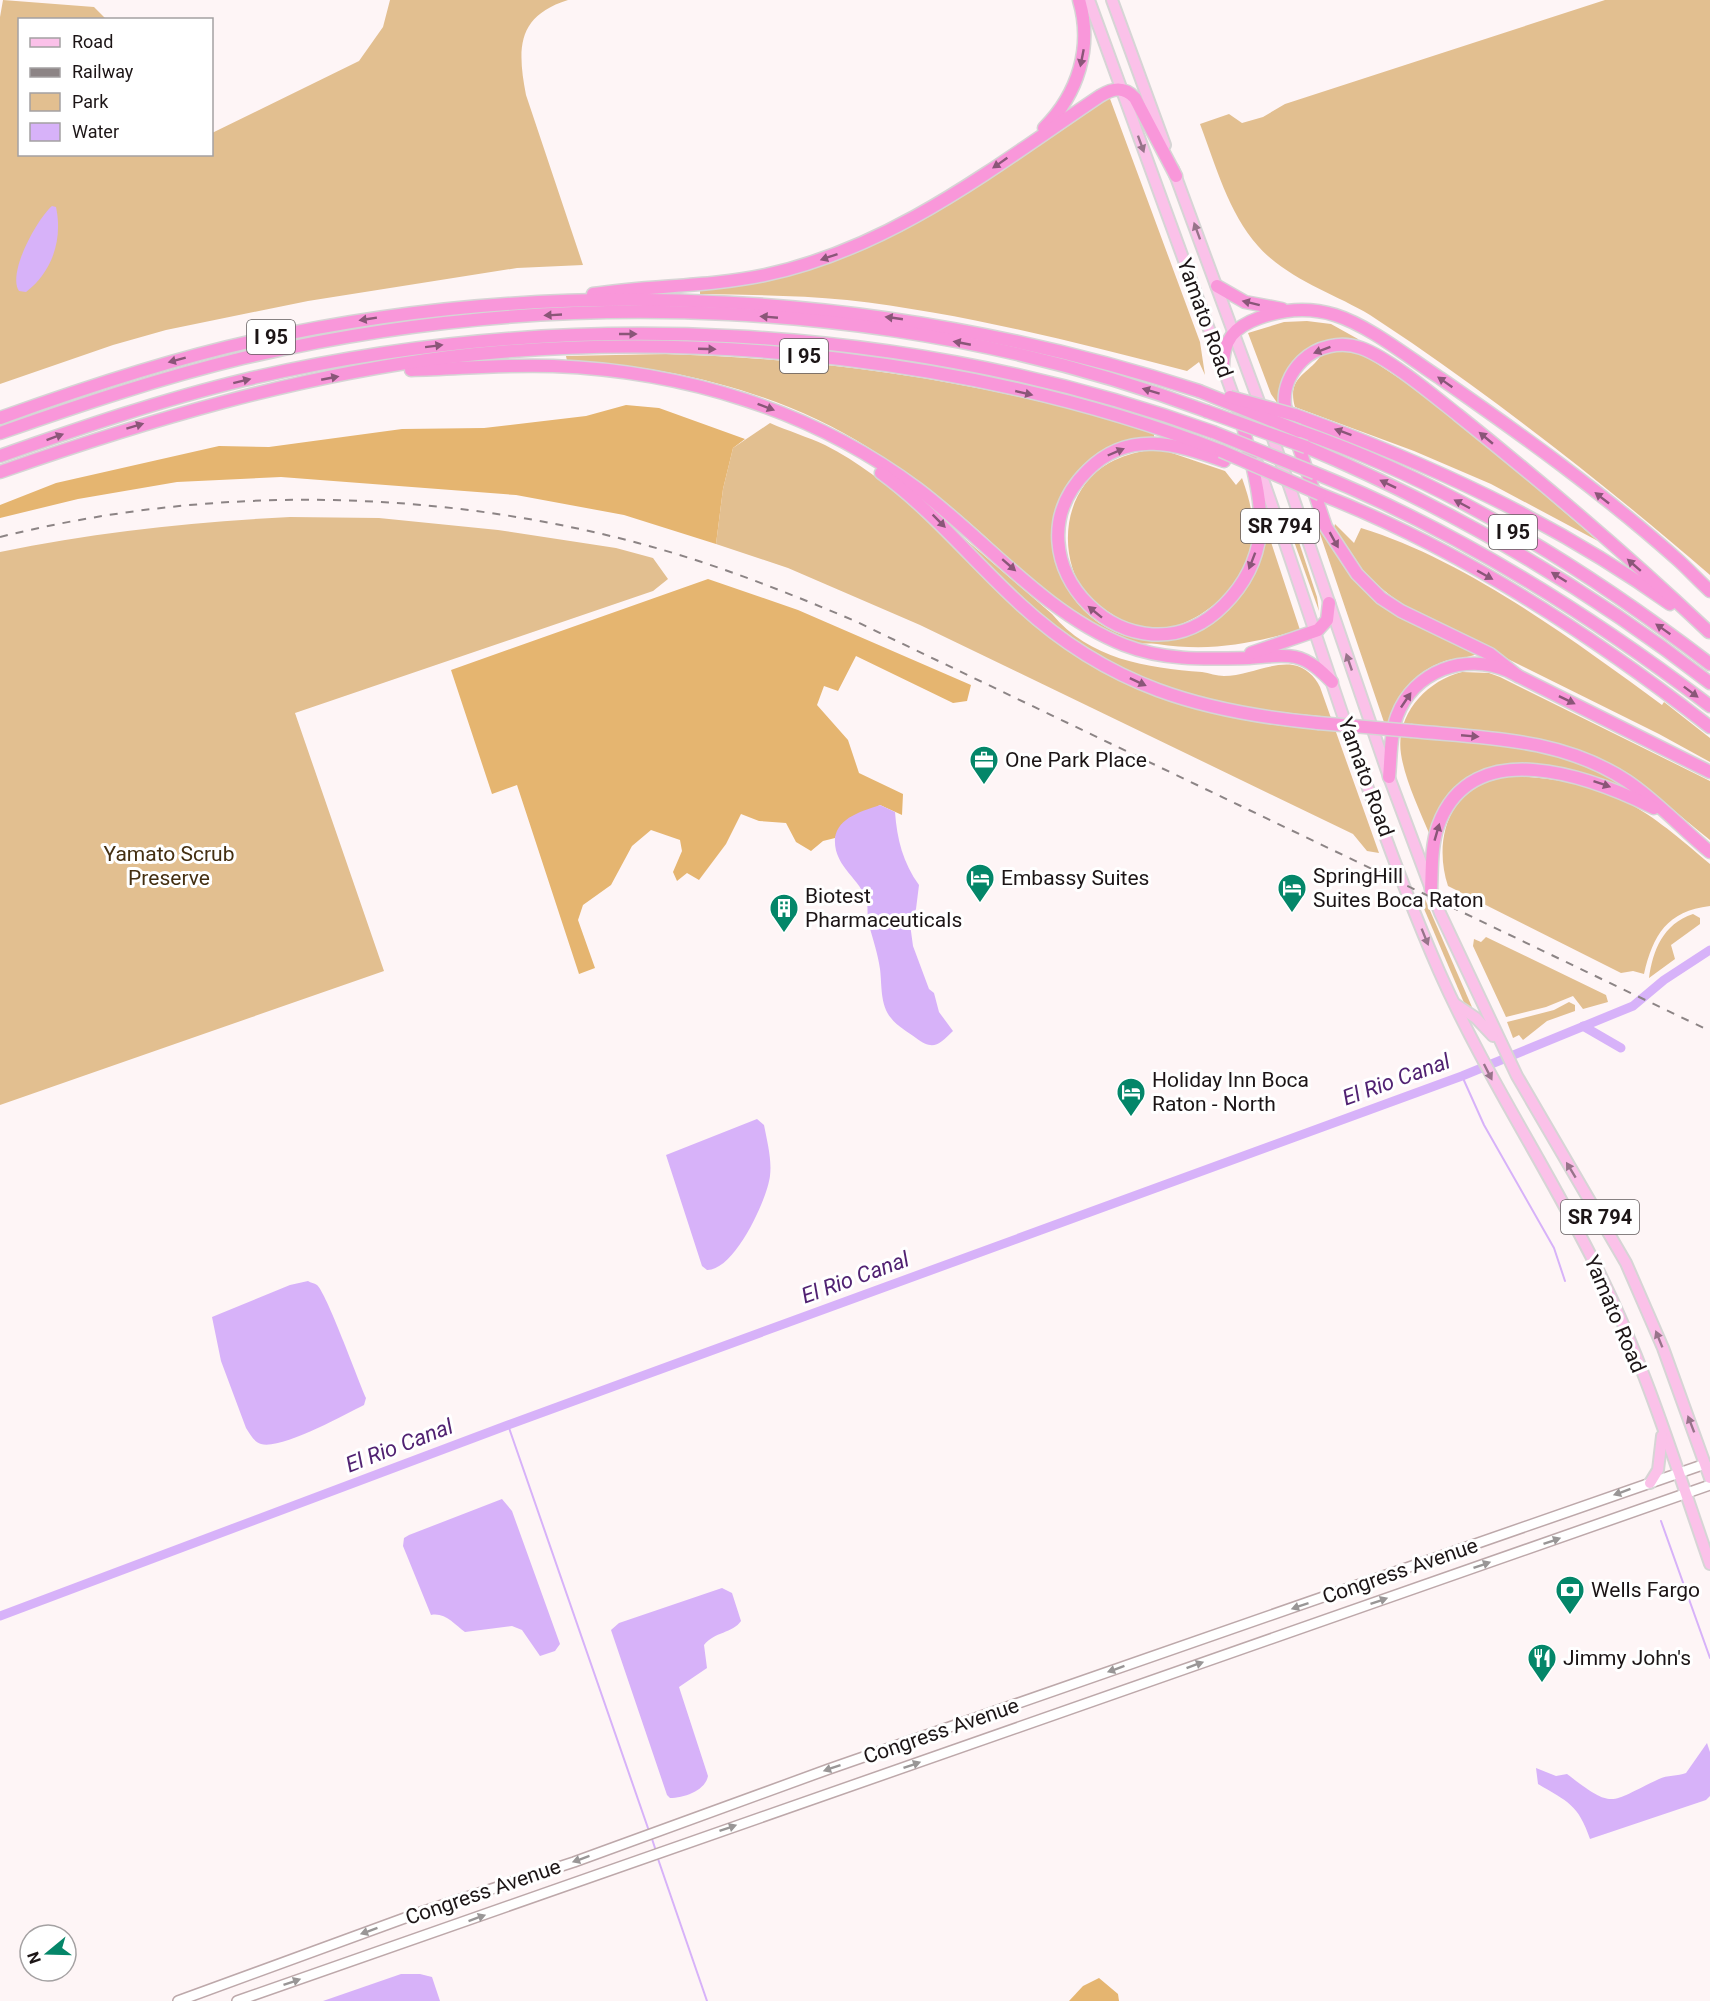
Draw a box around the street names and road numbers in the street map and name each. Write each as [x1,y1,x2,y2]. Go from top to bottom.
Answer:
street label: Yamato Road [1172,255,1238,381]
road number: I 95 [247,320,295,354]
road number: I 95 [780,339,828,373]
road number: SR 794 [1241,509,1319,543]
road number: I 95 [1489,515,1537,549]
street label: Yamato Road [1333,714,1399,840]
road number: SR 794 [1561,1200,1639,1234]
street label: Yamato Road [1579,1252,1651,1376]
street label: Congress Avenue [1319,1533,1481,1609]
street label: Congress Avenue [860,1693,1022,1769]
street label: Congress Avenue [402,1854,564,1930]

